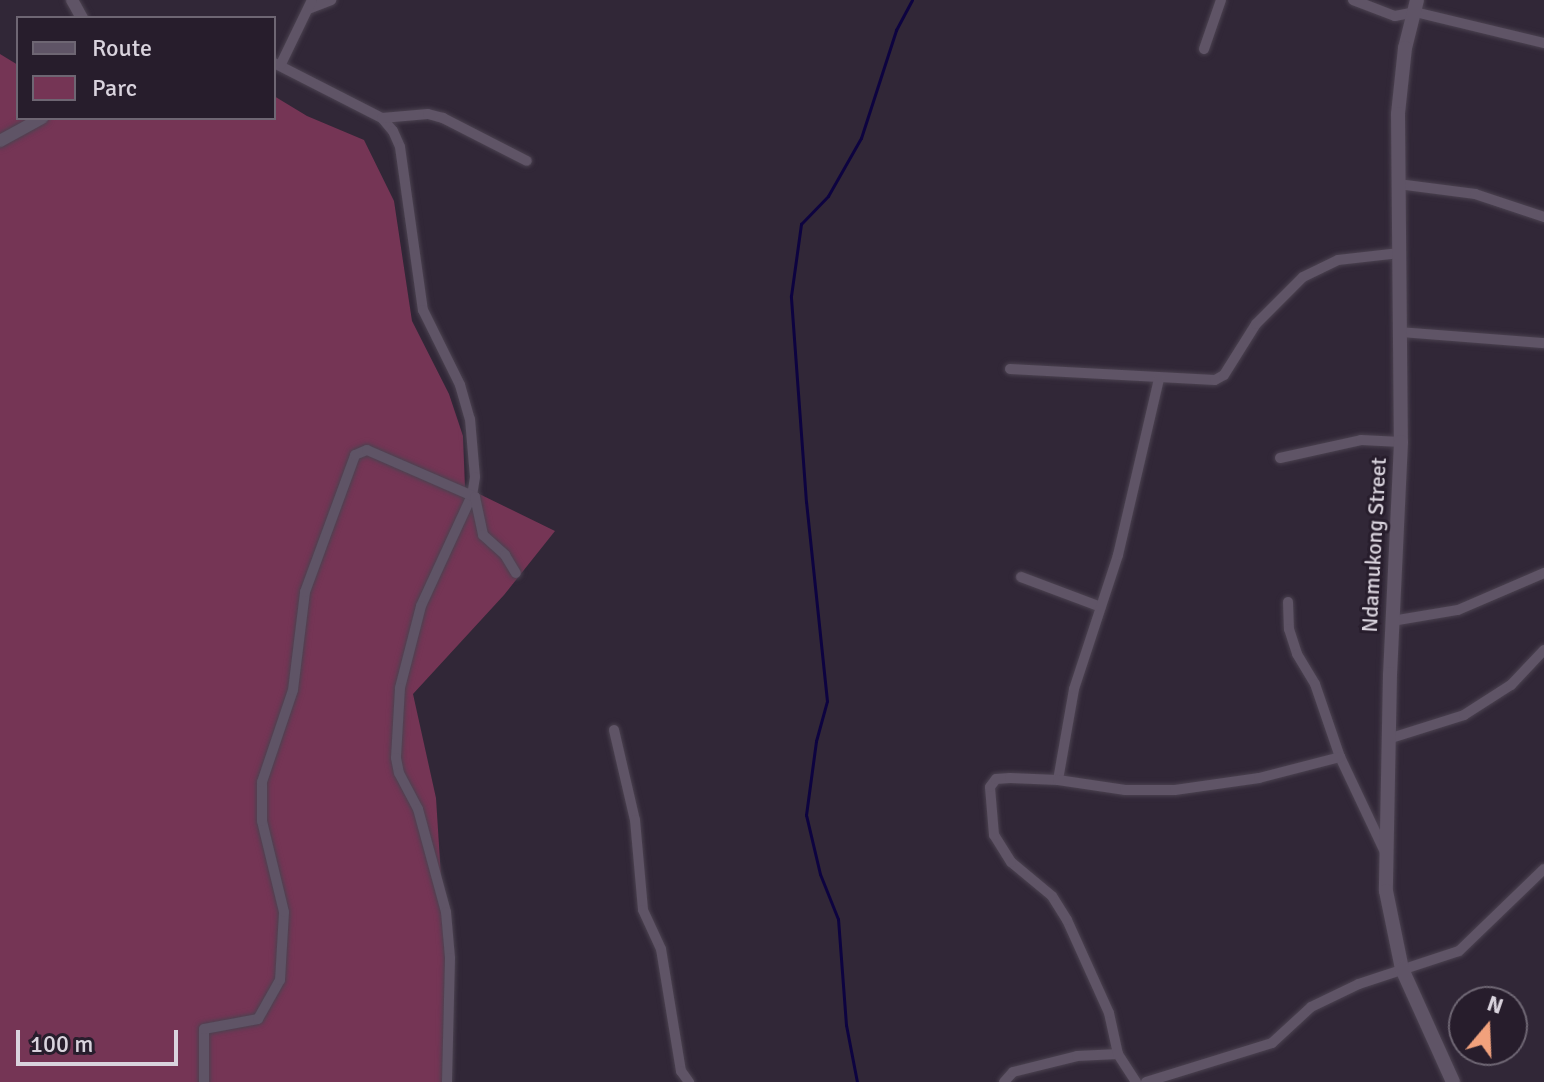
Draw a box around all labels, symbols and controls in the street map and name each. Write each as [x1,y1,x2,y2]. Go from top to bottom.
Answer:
legend [16,16,276,120]
text: Route [92,33,152,63]
text: Parc [92,73,137,103]
street label: Ndamukong Street [1356,457,1392,633]
north arrow [1448,986,1528,1066]
text: N [1484,989,1507,1020]
scale bar [20,1014,182,1064]
text: 100 m [30,1029,93,1059]

